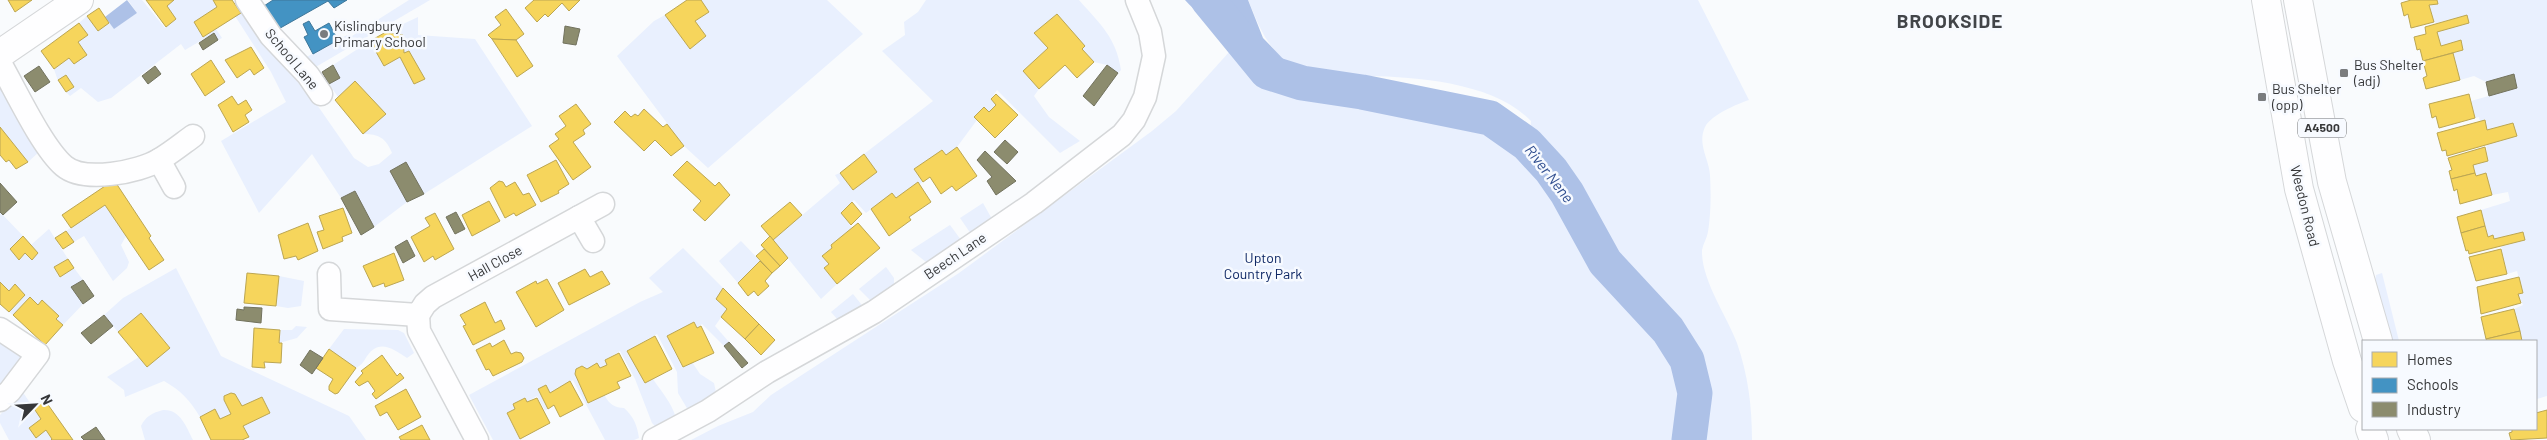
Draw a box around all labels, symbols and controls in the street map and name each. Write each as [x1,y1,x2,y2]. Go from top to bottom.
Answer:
district label: BROOKSIDE [1897,9,2003,32]
place label: Kislingbury Primary School [334,17,426,50]
street label: School Lane [262,25,323,93]
marker: Kislingbury Primary School [318,28,330,40]
place label: Bus Shelter (adj) [2353,56,2423,89]
marker: Bus Shelter (adj) [2338,67,2350,79]
place label: Bus Shelter (opp) [2271,80,2341,113]
marker: Bus Shelter (opp) [2256,91,2268,103]
road number: A4500 [2298,119,2346,138]
water label: River Nene [1522,141,1578,206]
street label: Weedon Road [2287,164,2324,248]
street label: Beech Lane [920,229,989,283]
street label: Hall Close [465,241,525,284]
park label: Upton Country Park [1224,249,1302,282]
legend [2362,340,2537,430]
text: Homes [2407,350,2452,368]
text: Schools [2407,375,2459,393]
north arrow [10,380,60,430]
text: N [38,391,57,407]
text: Industry [2407,400,2461,418]

